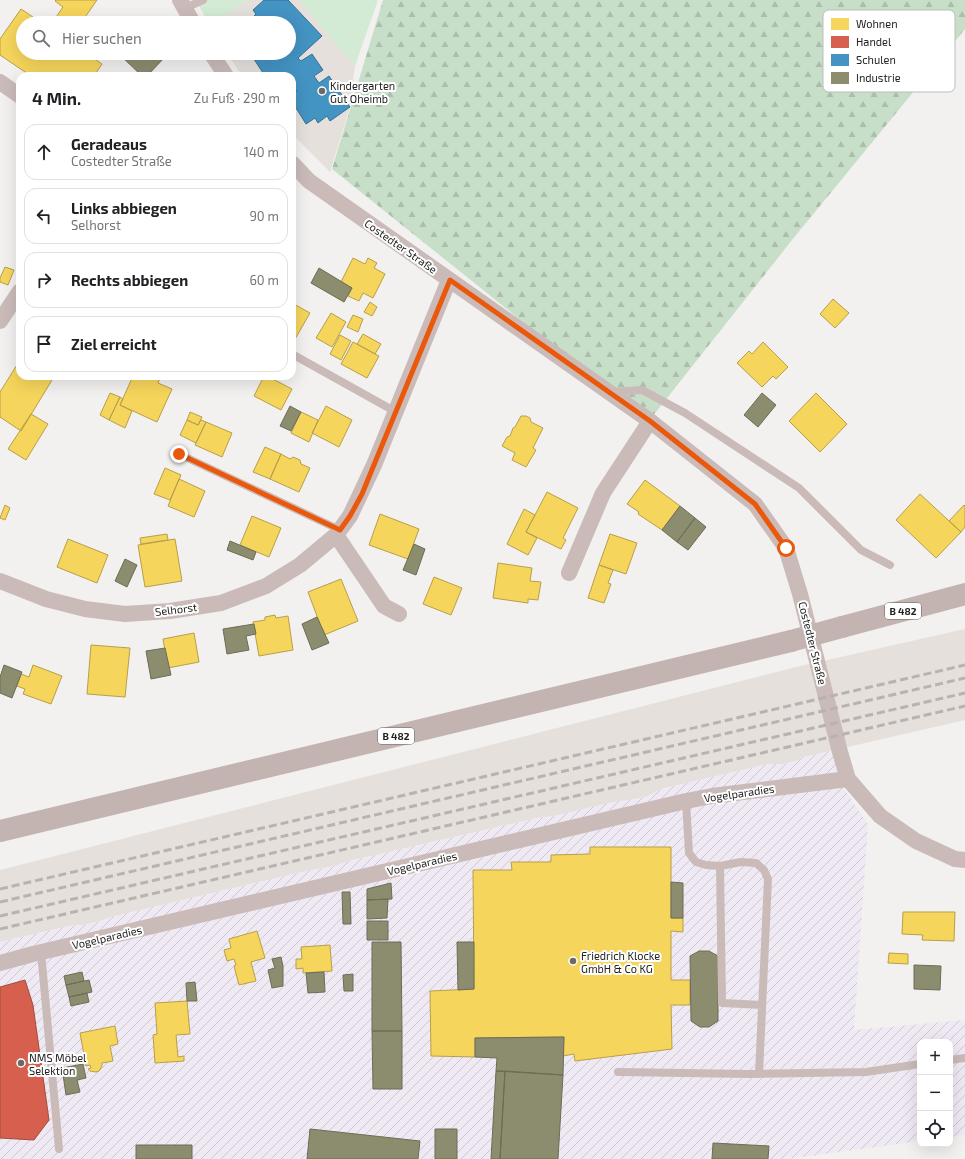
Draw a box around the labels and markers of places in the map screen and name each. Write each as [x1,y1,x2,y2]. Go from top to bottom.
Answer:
place label: Kindergarten Gut Oheimb [330,79,395,105]
marker: Kindergarten Gut Oheimb [317,86,327,96]
place label: Friedrich Klocke GmbH & Co KG [581,949,660,975]
marker: Friedrich Klocke GmbH & Co KG [568,956,578,966]
place label: NMS Möbel Selektion [29,1051,87,1077]
marker: NMS Möbel Selektion [16,1058,26,1068]

